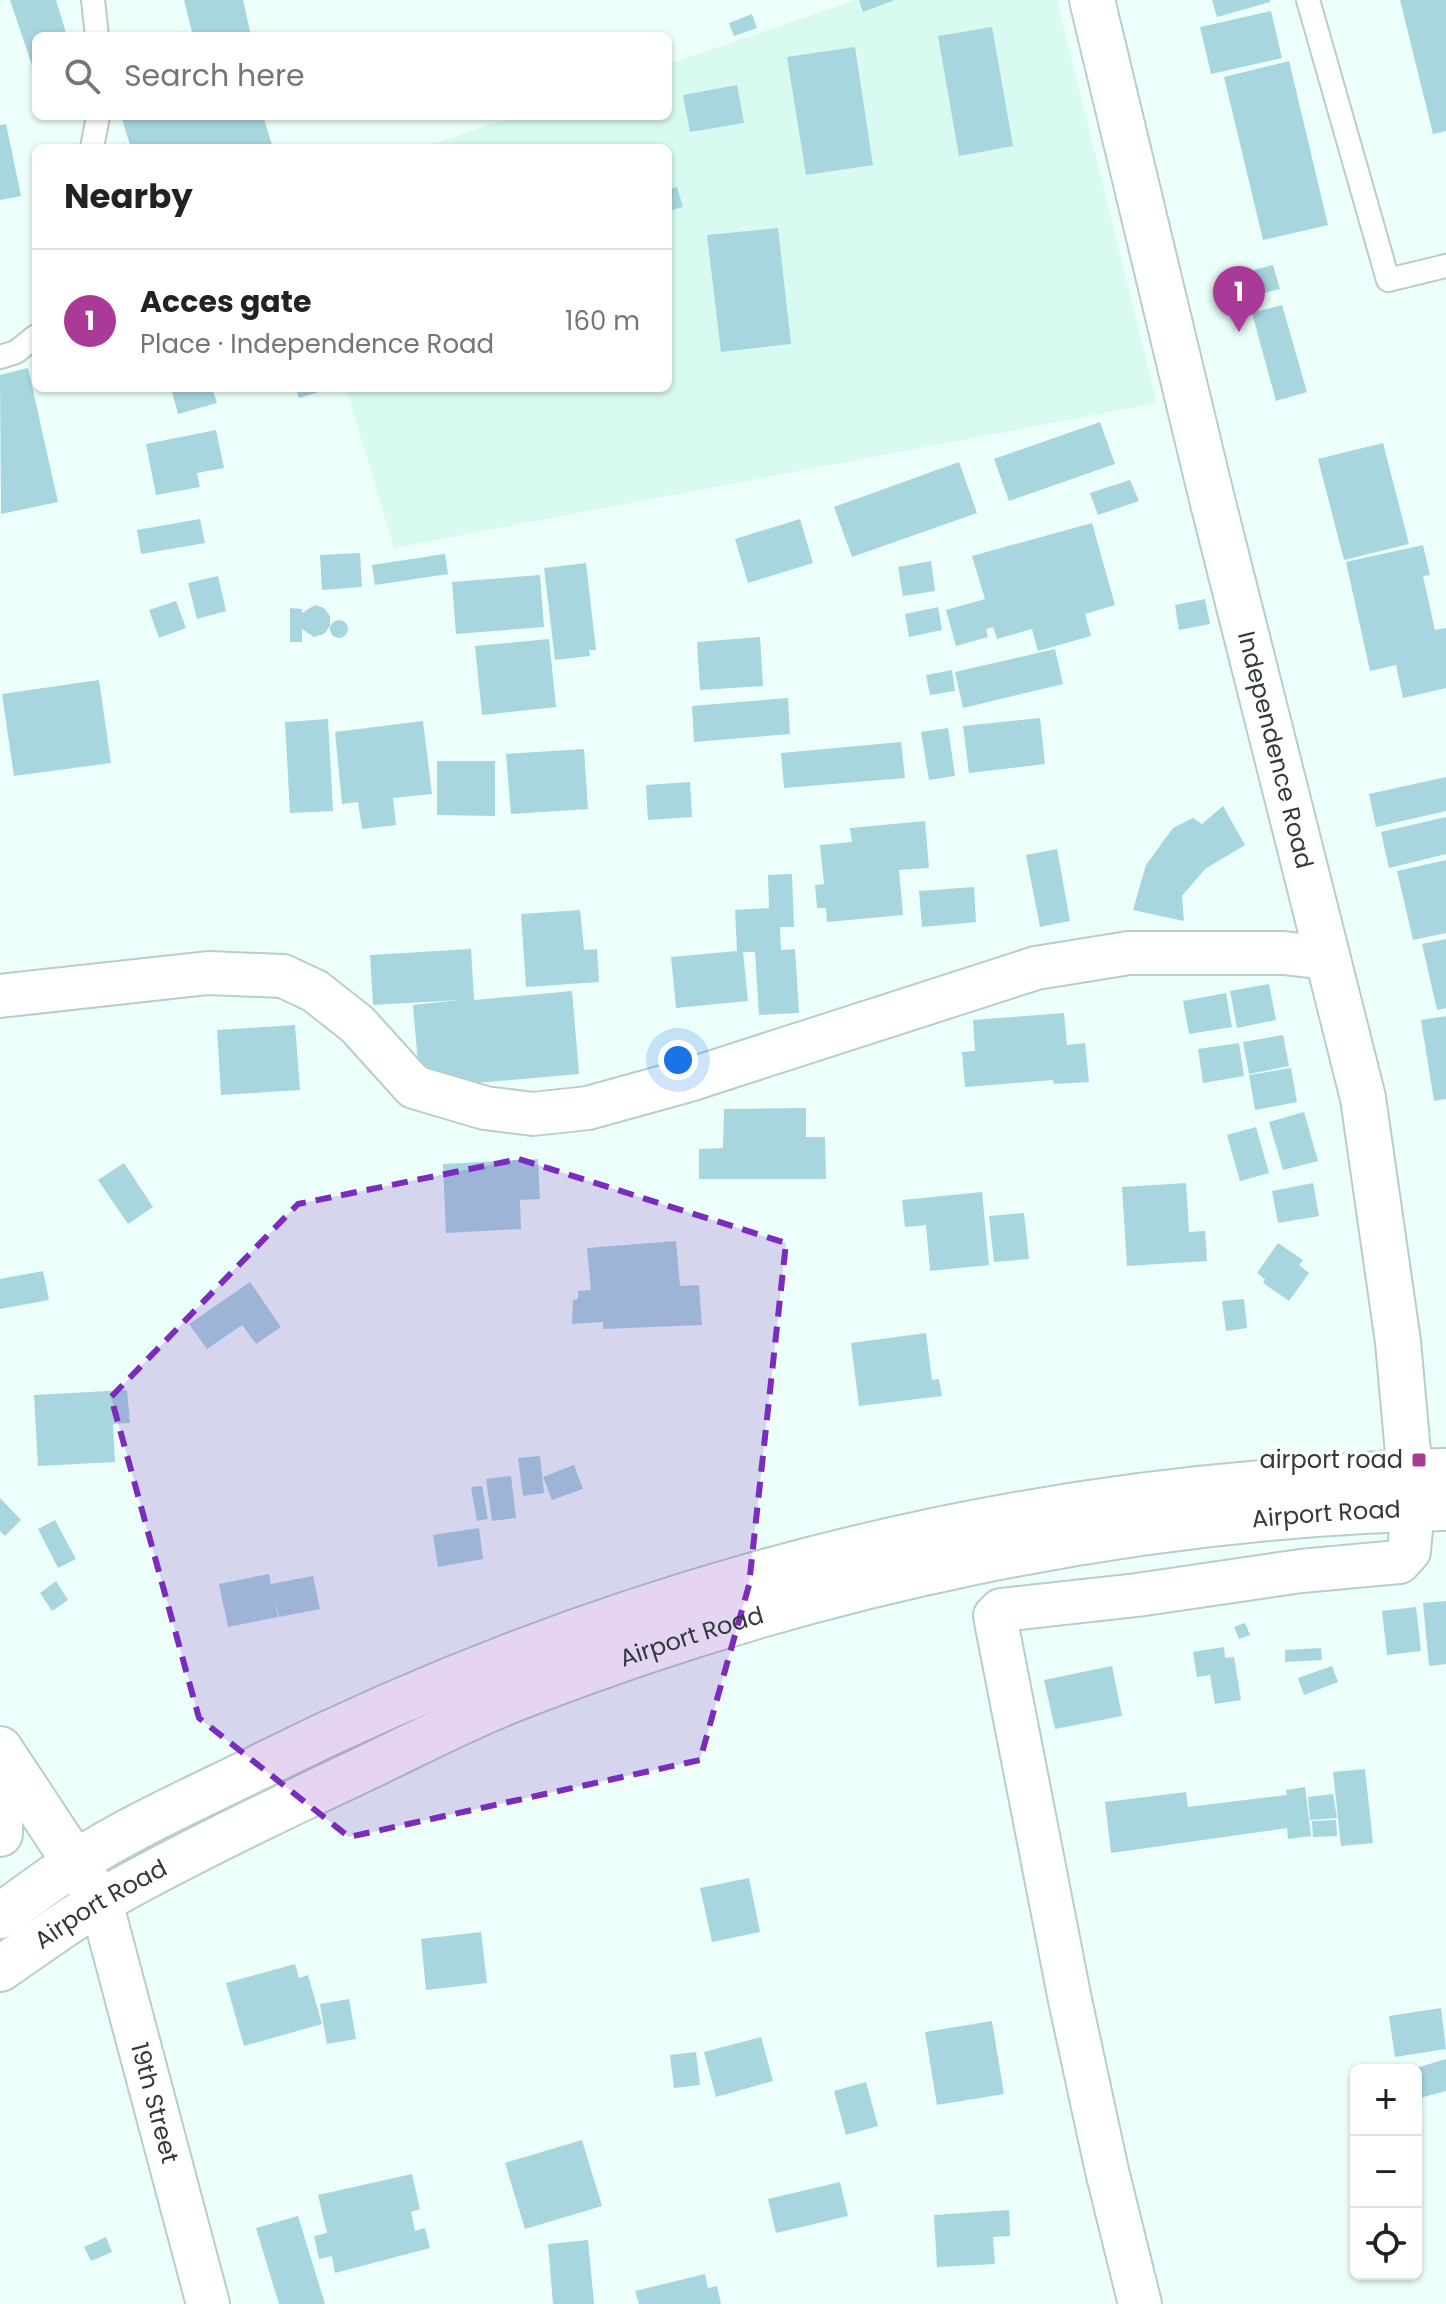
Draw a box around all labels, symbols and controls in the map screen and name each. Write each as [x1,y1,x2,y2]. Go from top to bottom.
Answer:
search box [32,32,672,120]
icon: search [60,54,104,98]
text: Search here [124,54,305,97]
text: Nearby [64,172,193,220]
pin: 1 [1213,266,1265,332]
text: Acces gate [140,280,311,323]
text: 1 [85,303,95,339]
text: 160 m [565,303,640,339]
text: Place · Independence Road [140,326,494,362]
street label: Independence Road [1230,628,1322,872]
your location [658,1040,698,1080]
place label: airport road [1259,1443,1403,1476]
marker: airport road [1410,1451,1428,1469]
street label: Airport Road [1250,1492,1401,1535]
street label: Airport Road [615,1598,767,1675]
street label: Airport Road [28,1851,173,1956]
street label: 19th Street [123,2039,187,2167]
map controls [1350,2064,1422,2280]
button: + [1350,2064,1422,2136]
button: − [1350,2136,1422,2208]
button: locate [1350,2208,1422,2280]

